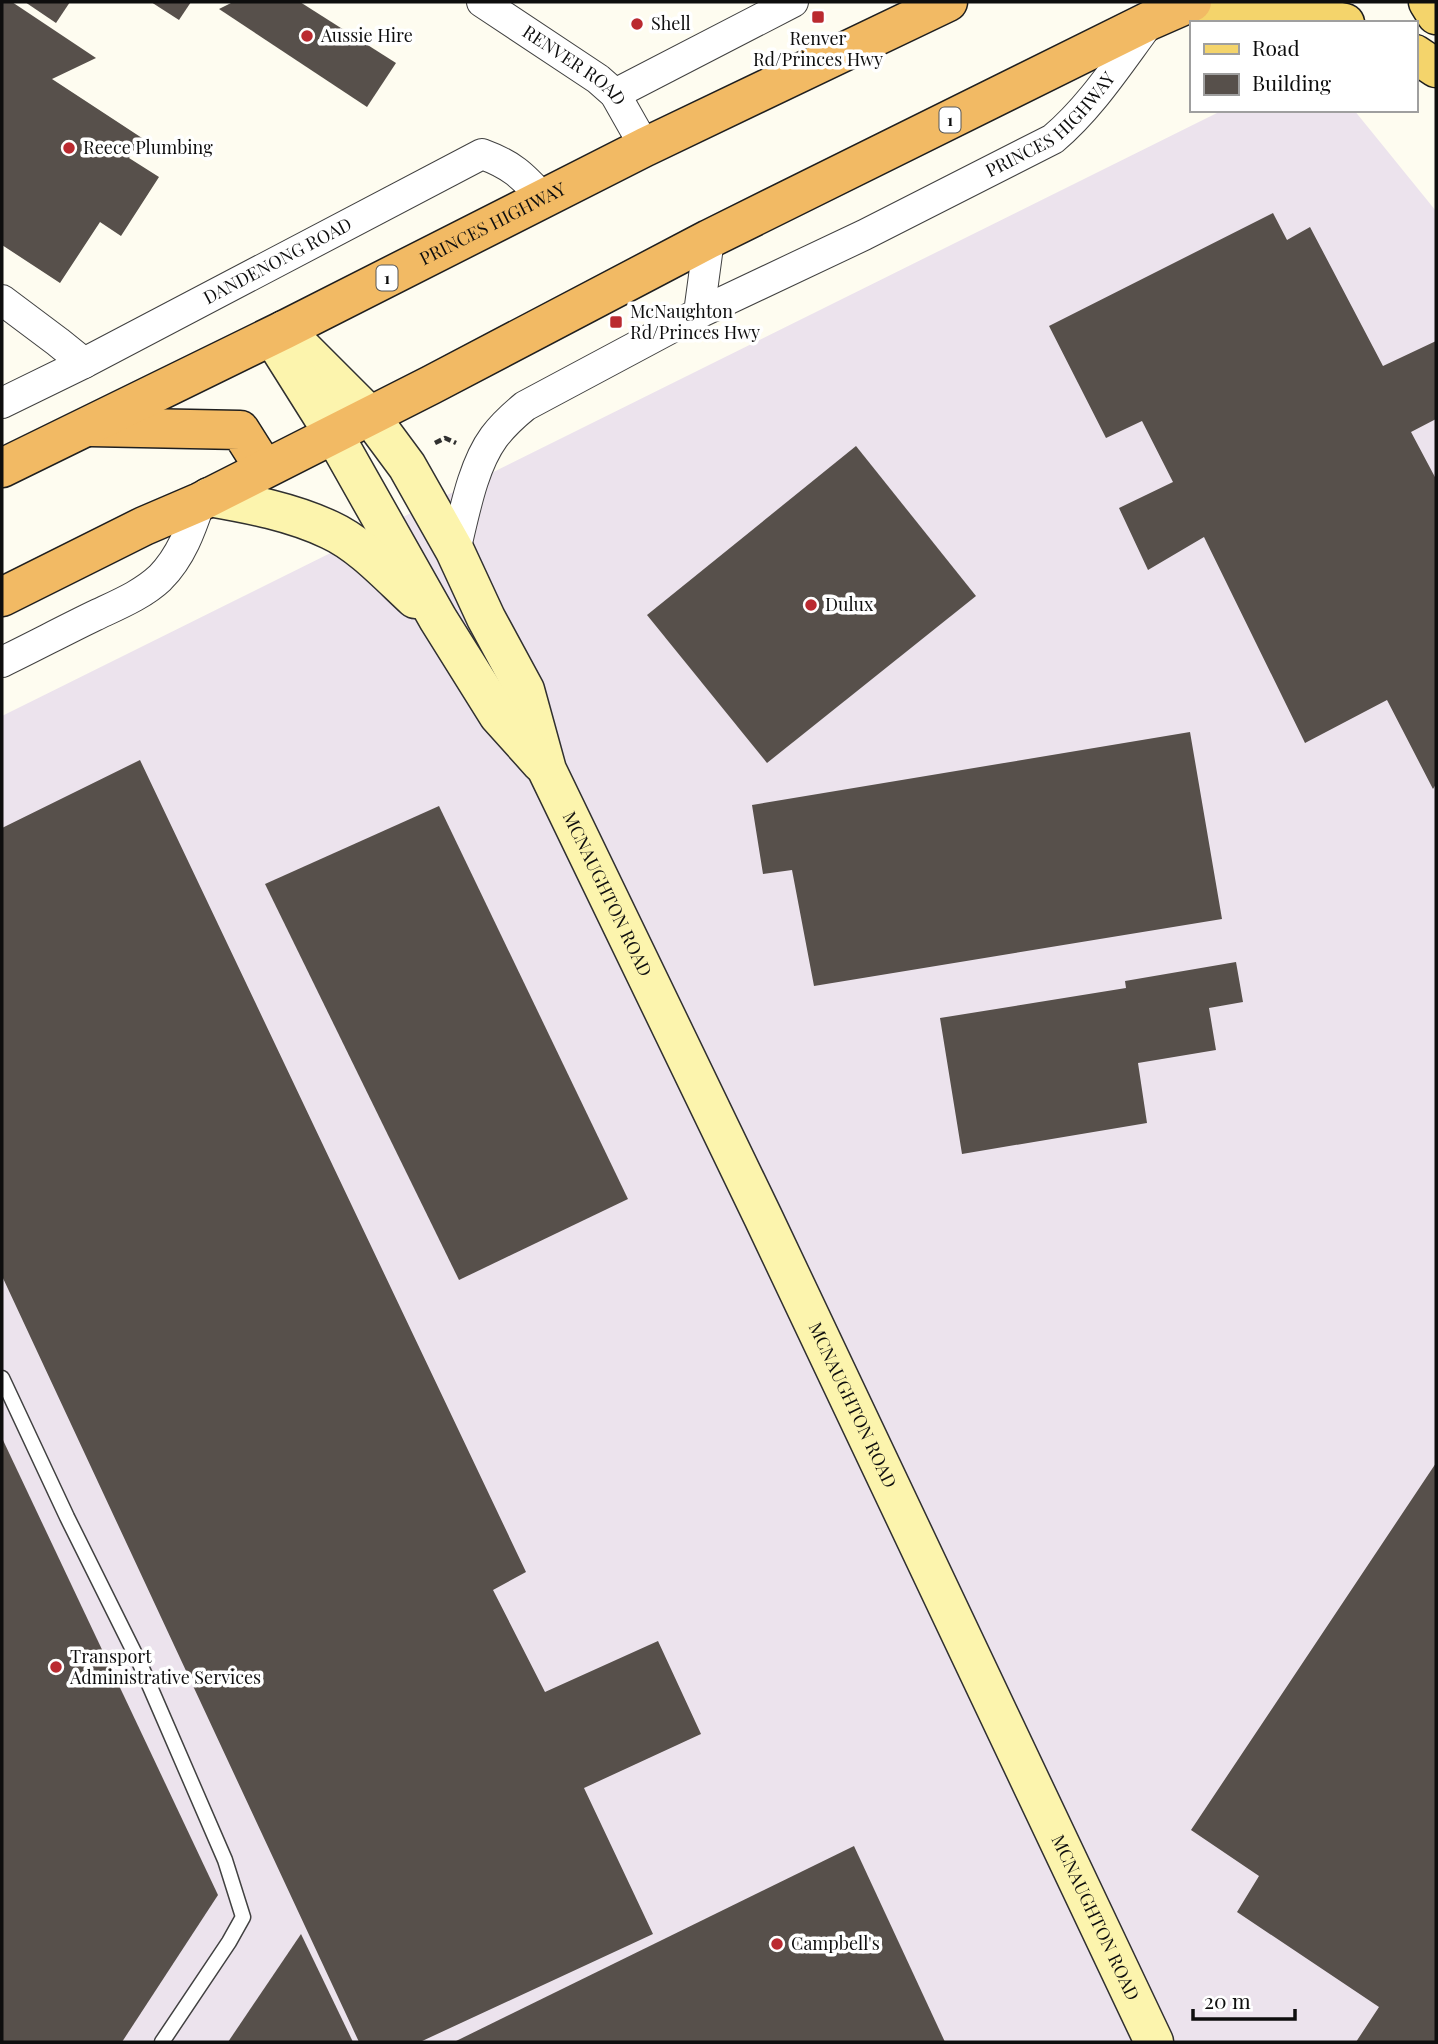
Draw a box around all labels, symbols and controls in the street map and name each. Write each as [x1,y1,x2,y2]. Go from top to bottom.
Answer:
marker: Renver Rd/Princes Hwy [810,9,826,25]
place label: Shell [651,11,691,35]
marker: Shell [629,16,645,32]
street label: RENVER ROAD [518,19,632,109]
legend [1190,21,1417,112]
place label: Aussie Hire [320,23,413,47]
place label: Renver Rd/Princes Hwy [753,26,883,71]
marker: Aussie Hire [299,28,315,44]
text: Road [1252,33,1300,61]
street label: PRINCES HIGHWAY [981,66,1120,182]
text: Building [1252,68,1331,96]
road number: 1 [940,108,960,132]
place label: Reece Plumbing [83,135,213,159]
marker: Reece Plumbing [61,140,77,156]
street label: PRINCES HIGHWAY [415,176,570,270]
street label: DANDENONG ROAD [199,212,356,309]
road number: 1 [376,266,398,290]
place label: McNaughton Rd/Princes Hwy [630,299,760,344]
marker: McNaughton Rd/Princes Hwy [608,314,624,330]
place label: Dulux [825,592,874,616]
marker: Dulux [803,597,819,613]
street label: MCNAUGHTON ROAD [558,807,658,980]
street label: MCNAUGHTON ROAD [804,1318,903,1492]
place label: Transport Administrative Services [69,1644,261,1689]
marker: Transport Administrative Services [48,1659,64,1675]
street label: MCNAUGHTON ROAD [1046,1831,1146,2004]
place label: Campbell's [791,1931,880,1955]
marker: Campbell's [769,1936,785,1952]
scale bar [1193,1978,1294,2022]
text: 20 m [1204,1986,1251,2014]

